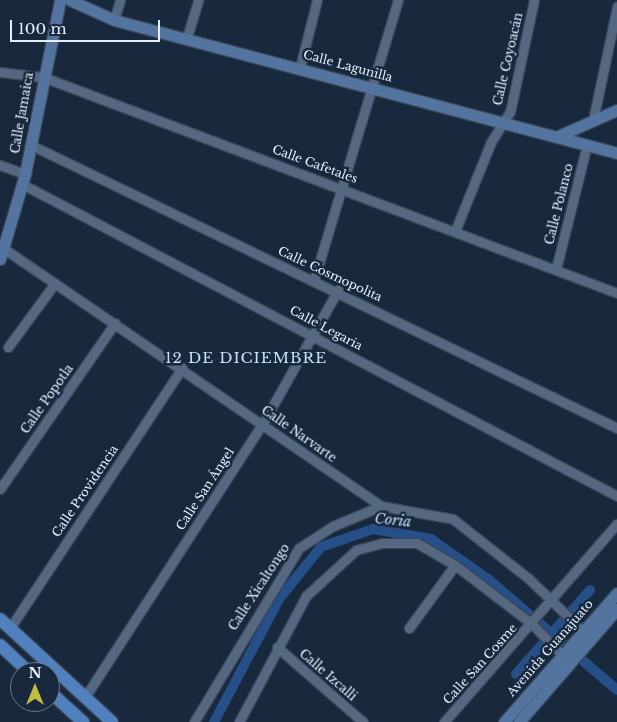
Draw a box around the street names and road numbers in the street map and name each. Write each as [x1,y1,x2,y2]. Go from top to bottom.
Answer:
street label: Calle Coyoacán [490,11,526,107]
street label: Calle Lagunilla [302,47,394,85]
street label: Calle Jamaica [8,71,36,155]
street label: Calle Cafetales [270,142,360,186]
street label: Calle Polanco [542,162,576,246]
street label: Calle Cosmopolita [276,244,384,304]
street label: Calle Legaria [287,303,365,353]
street label: Calle Popotla [18,362,76,436]
street label: Calle Narvarte [259,403,339,465]
street label: Calle Providencia [49,442,121,540]
street label: Calle San Ángel [173,445,237,533]
street label: Calle Xicaltongo [225,541,293,633]
street label: Avenida Guanajuato [504,597,596,699]
street label: Calle San Cosme [440,621,520,707]
street label: Calle Izcalli [296,646,360,704]

